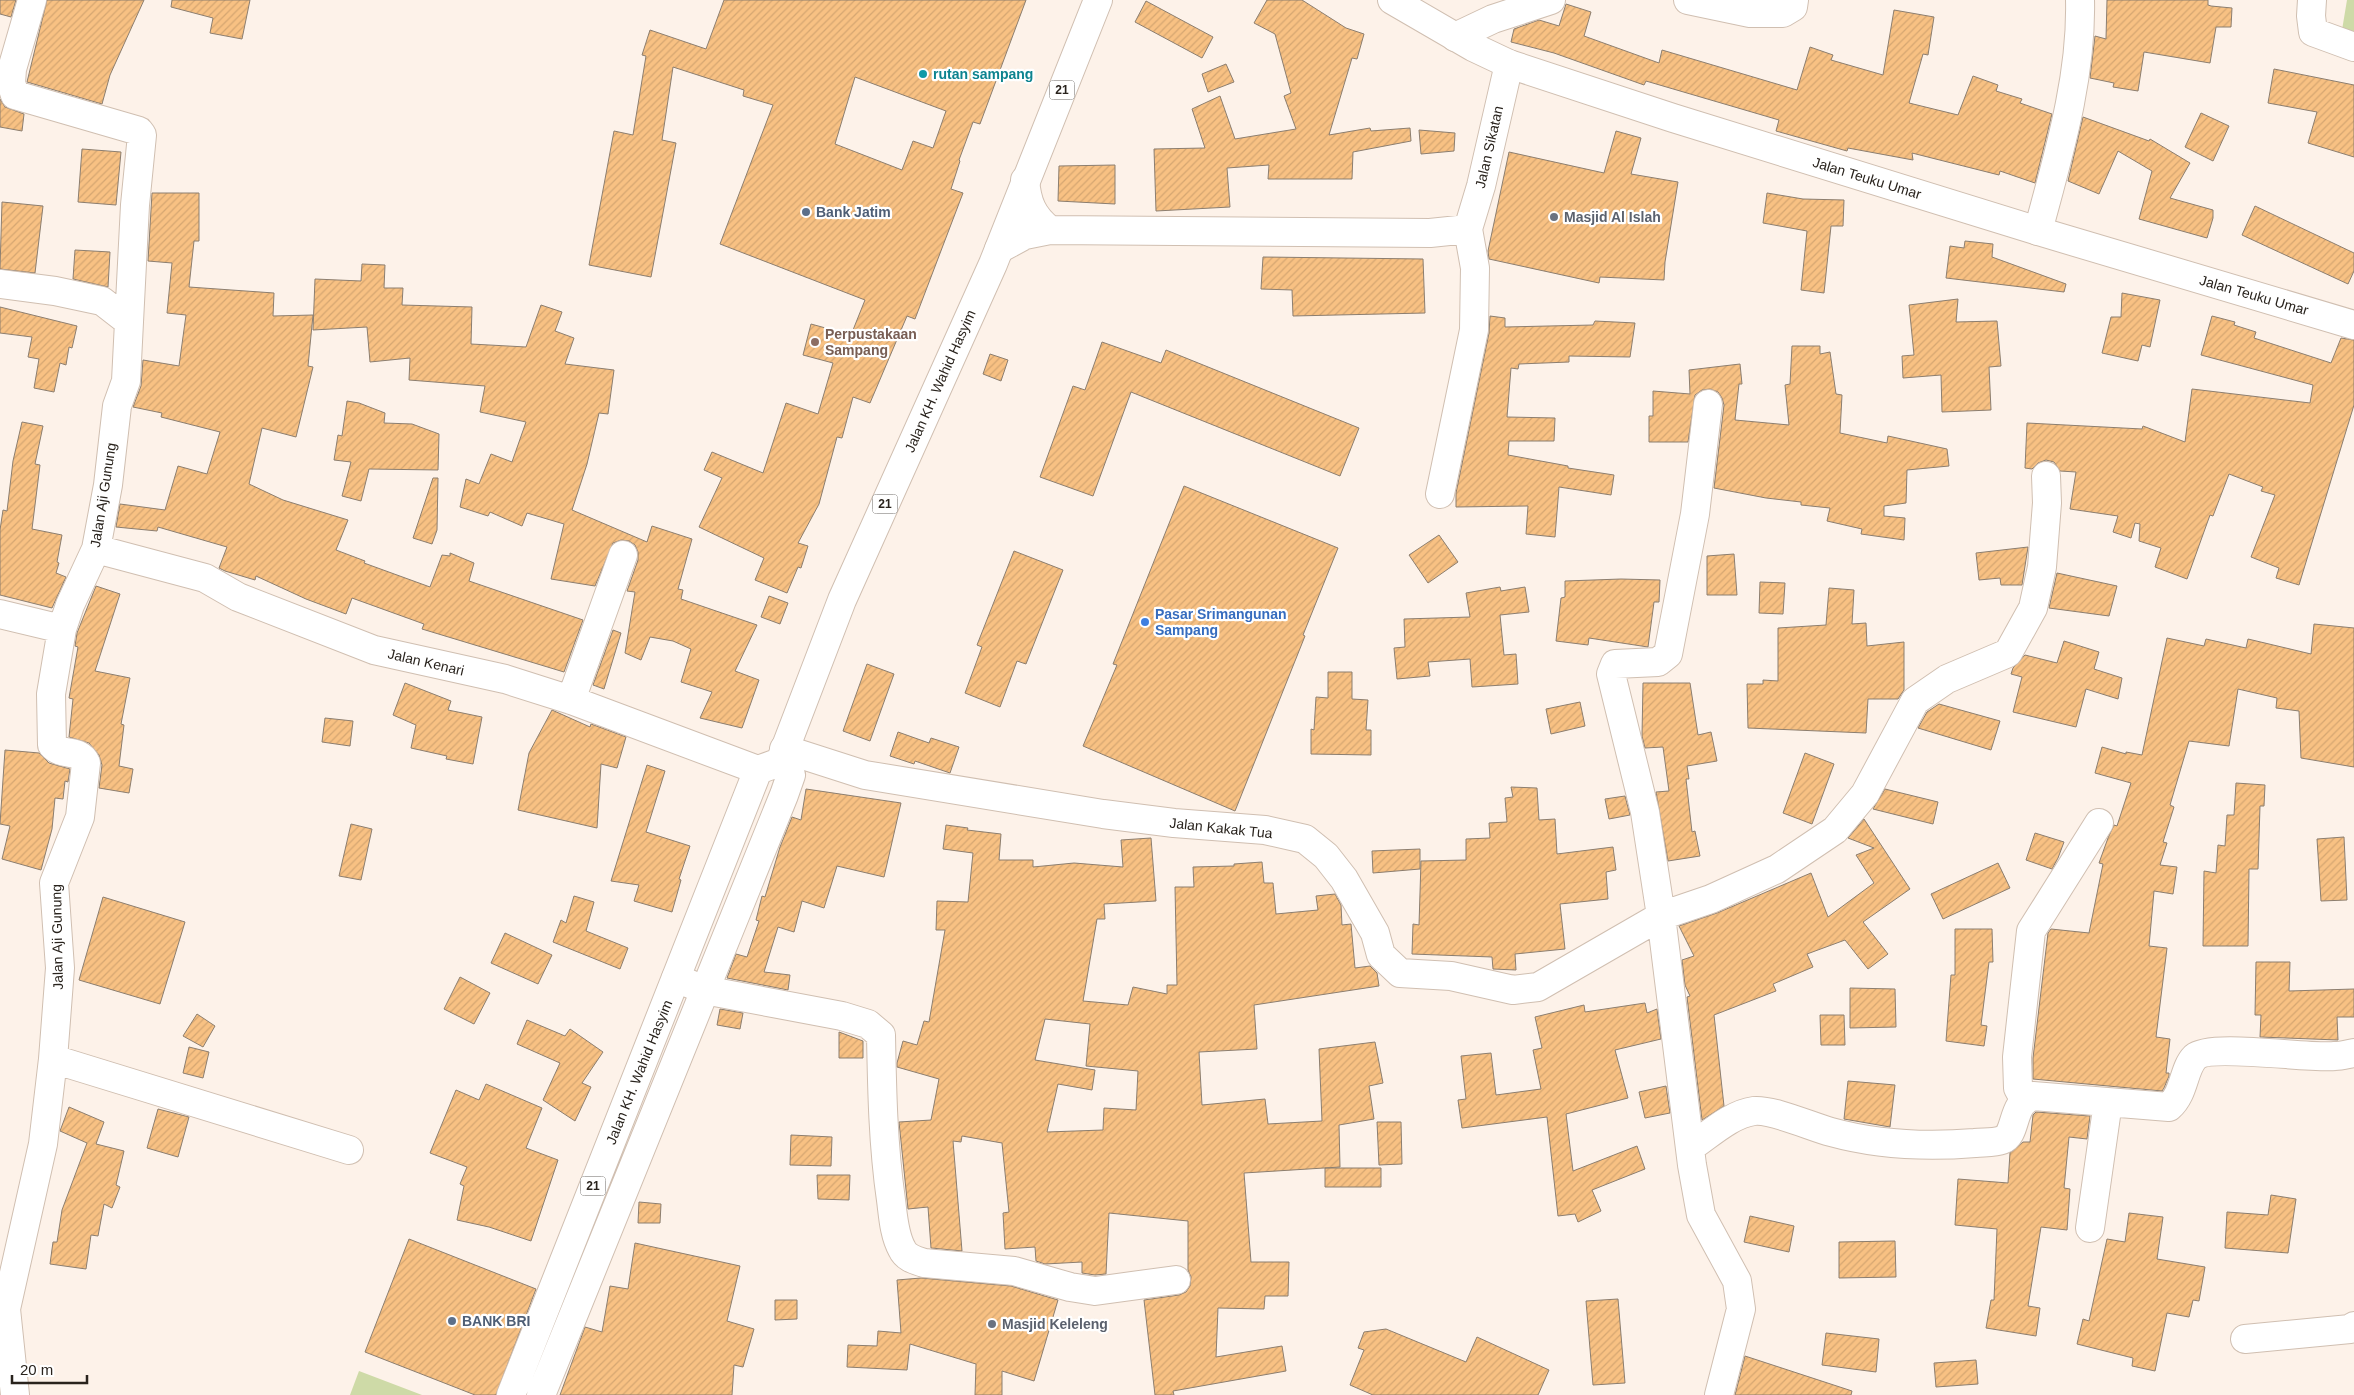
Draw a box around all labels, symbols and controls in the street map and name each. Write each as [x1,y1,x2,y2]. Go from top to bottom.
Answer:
place label: rutan sampang [933,66,1033,82]
marker: rutan sampang [917,68,929,80]
road number: 21 [1050,80,1074,100]
street label: Jalan Sikatan [1472,104,1506,190]
street label: Jalan Teuku Umar [1811,154,1923,202]
place label: Bank Jatim [816,204,891,220]
marker: Bank Jatim [800,206,812,218]
place label: Masjid Al Islah [1564,209,1661,225]
marker: Masjid Al Islah [1548,211,1560,223]
street label: Jalan Teuku Umar [2198,272,2311,318]
street label: Jalan KH. Wahid Hasyim [901,307,979,455]
place label: Perpustakaan Sampang [825,326,917,358]
marker: Perpustakaan Sampang [809,336,821,348]
street label: Jalan Aji Gunung [87,441,119,549]
road number: 21 [872,494,898,514]
place label: Pasar Srimangunan Sampang [1155,606,1287,638]
marker: Pasar Srimangunan Sampang [1139,616,1151,628]
street label: Jalan Kenari [386,645,466,679]
street label: Jalan Kakak Tua [1169,815,1274,841]
street label: Jalan Aji Gunung [48,884,66,990]
street label: Jalan KH. Wahid Hasyim [603,997,675,1147]
road number: 21 [580,1176,606,1196]
place label: BANK BRI [462,1313,530,1329]
marker: BANK BRI [446,1315,458,1327]
place label: Masjid Keleleng [1002,1316,1108,1332]
marker: Masjid Keleleng [986,1318,998,1330]
scale bar [12,1352,88,1384]
text: 20 m [20,1361,53,1378]

